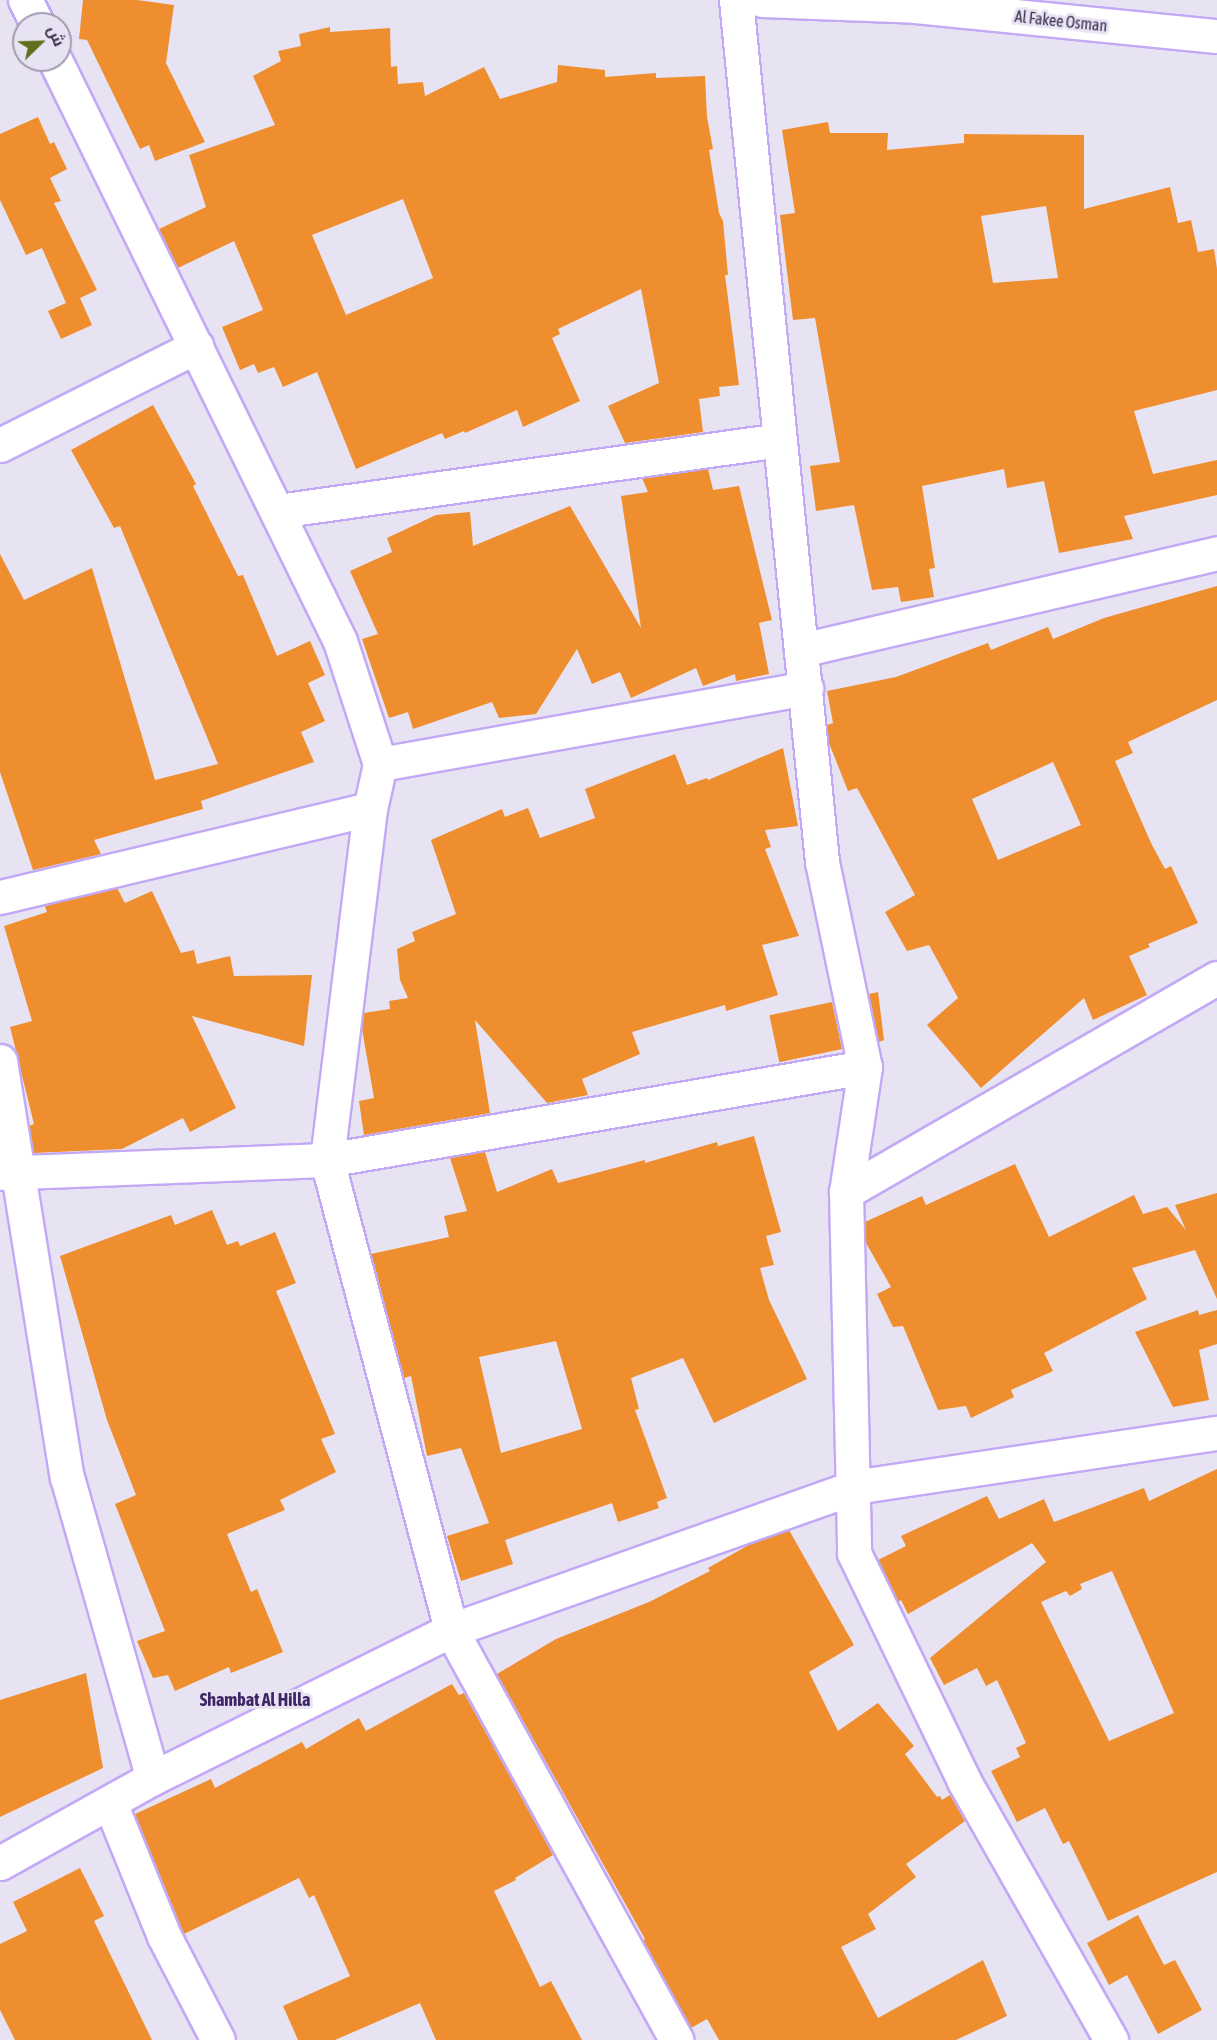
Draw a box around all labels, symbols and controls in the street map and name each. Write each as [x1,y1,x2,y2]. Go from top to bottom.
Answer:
street label: Al Fakee Osman [1014,7,1108,35]
north arrow [12,12,72,72]
text: ش [44,23,69,49]
district label: Shambat Al Hilla [200,1689,310,1711]

